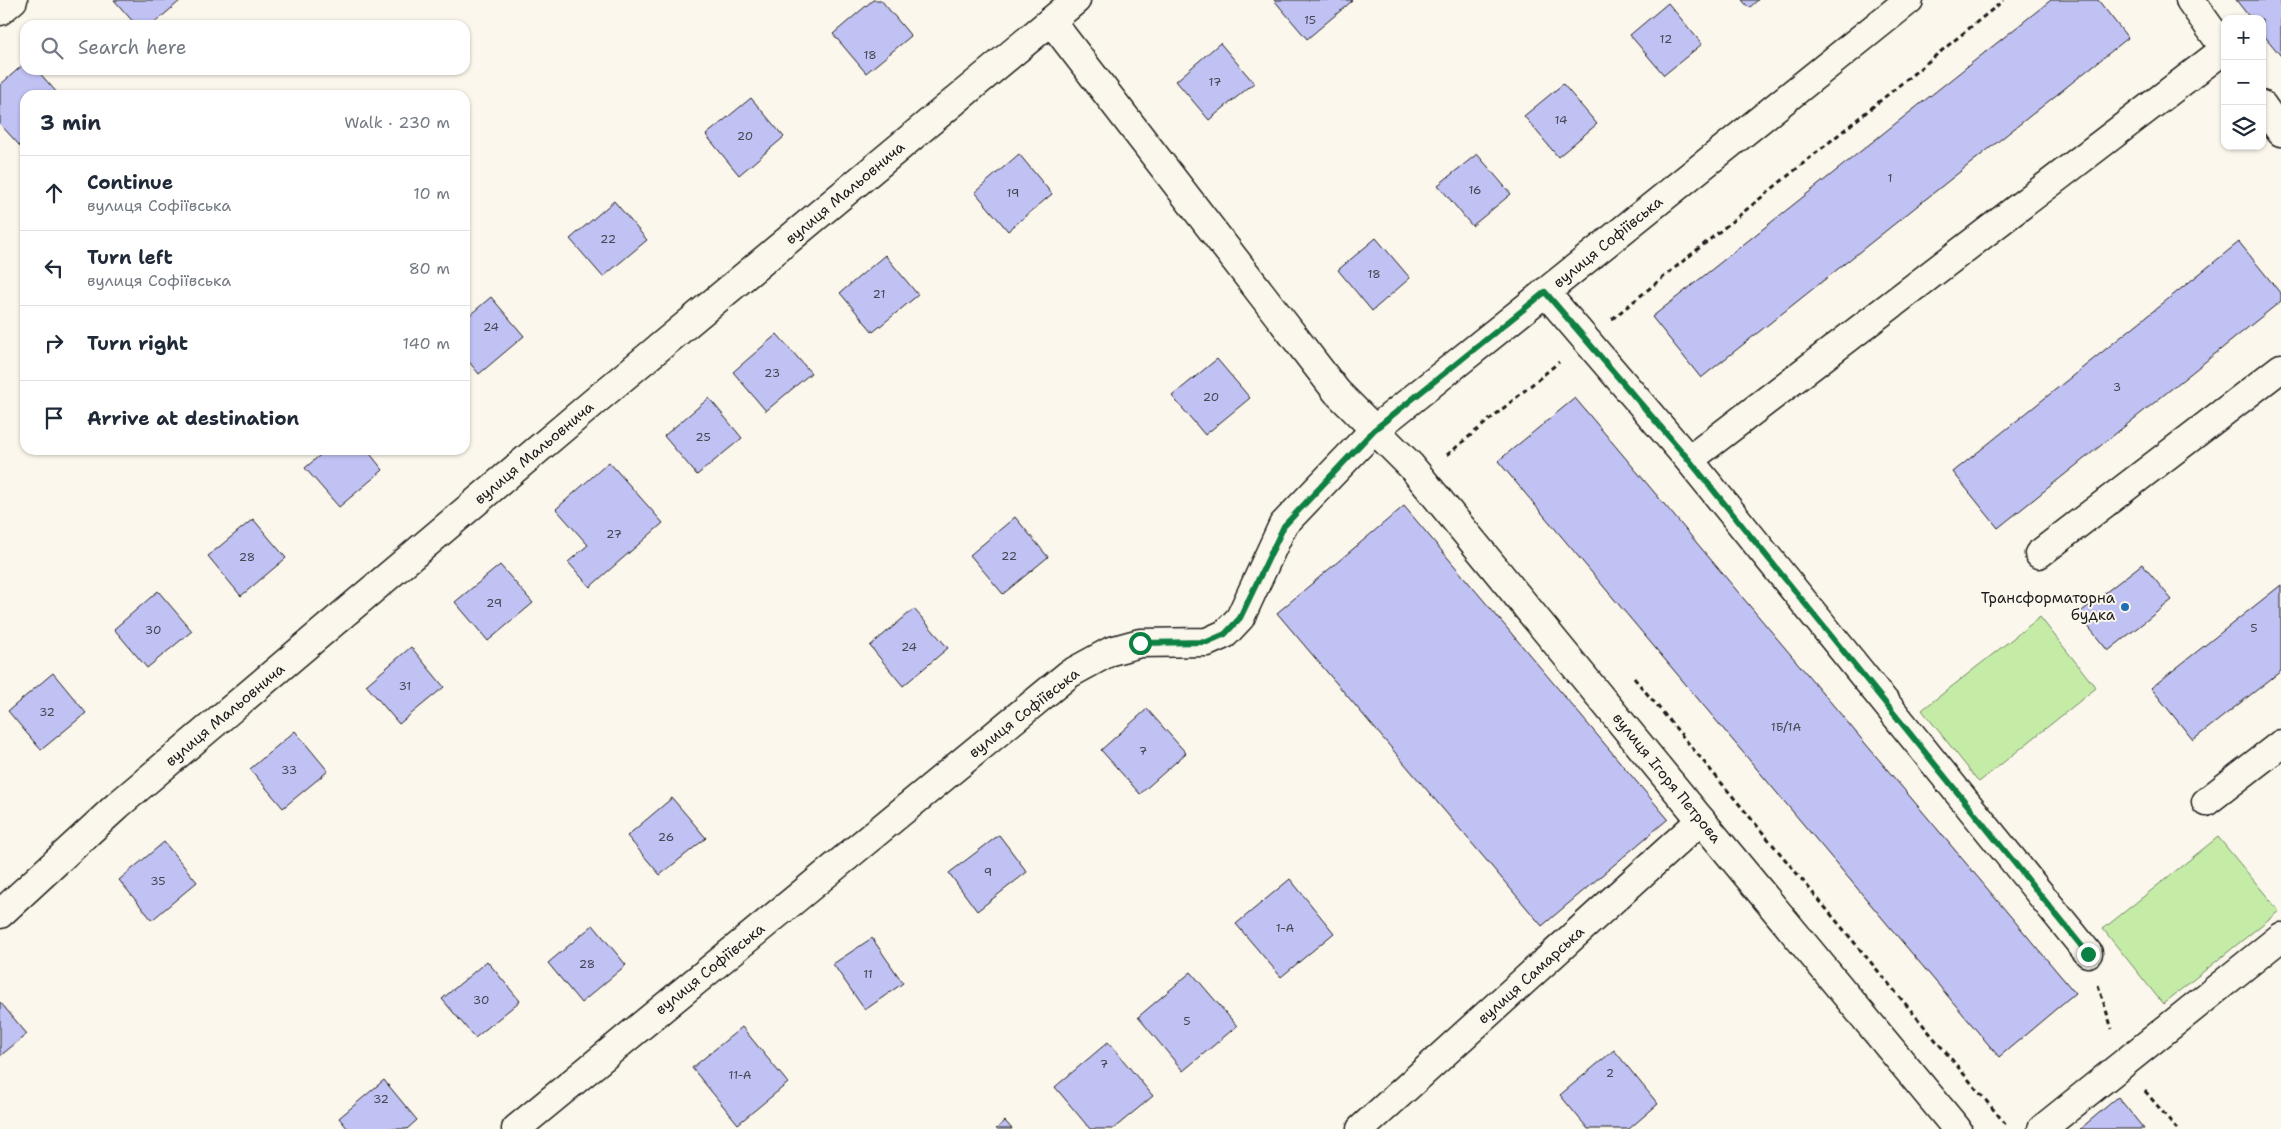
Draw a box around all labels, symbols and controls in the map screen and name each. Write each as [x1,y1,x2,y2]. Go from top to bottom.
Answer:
house number: 15 [1304,12,1316,28]
map controls [2221,15,2266,150]
button: + [2221,15,2266,60]
search box [20,20,470,75]
house number: 12 [1660,31,1672,47]
icon: search [38,34,66,62]
text: Search here [78,35,187,60]
house number: 18 [863,47,877,63]
button: − [2221,60,2266,105]
house number: 17 [1209,74,1221,90]
button: layers [2221,105,2266,150]
text: 3 min [40,109,101,137]
text: Walk · 230 m [344,112,450,133]
house number: 14 [1555,112,1567,128]
house number: 20 [737,128,753,144]
street label: вулиця Мальовнича [781,137,909,249]
text: Continue [87,170,173,195]
house number: 1 [1887,170,1893,186]
icon: ahead [40,179,68,207]
house number: 16 [1468,182,1482,198]
text: 10 m [413,183,450,204]
house number: 19 [1007,185,1019,201]
street label: вулиця Софіївська [1549,191,1667,292]
text: вулиця Софіївська [87,195,231,216]
house number: 22 [600,231,616,247]
text: Turn left [87,245,173,270]
icon: left [40,254,68,282]
text: 80 m [409,258,450,279]
house number: 18 [1367,266,1381,282]
text: вулиця Софіївська [87,270,231,291]
house number: 21 [873,286,885,302]
house number: 24 [483,319,499,335]
icon: right [40,329,68,357]
text: Turn right [87,331,188,356]
text: 140 m [403,333,450,354]
house number: 23 [764,365,780,381]
house number: 3 [2113,379,2121,395]
house number: 20 [1203,389,1219,405]
street label: вулиця Мальовнича [470,397,598,509]
icon: arrive [40,404,68,432]
text: Arrive at destination [87,406,299,431]
house number: 25 [695,429,711,445]
house number: 27 [606,526,622,542]
house number: 22 [1001,548,1017,564]
house number: 28 [239,549,255,565]
place label: Трансформаторна будка [1981,588,2116,625]
house number: 29 [486,595,502,611]
marker: Трансформаторна будка [2119,601,2131,613]
house number: 5 [2250,620,2258,636]
house number: 30 [145,622,161,638]
route start [1129,632,1152,655]
house number: 24 [901,639,917,655]
street label: вулиця Мальовнича [161,659,289,771]
street label: вулиця Софіївська [965,663,1084,763]
house number: 31 [399,678,411,694]
house number: 32 [39,704,55,720]
street label: вулиця Ігоря Петрова [1608,709,1726,848]
house number: 1Б/1А [1771,719,1802,735]
house number: 7 [1139,743,1147,759]
house number: 33 [281,762,297,778]
house number: 26 [658,829,674,845]
house number: 9 [984,864,992,880]
house number: 35 [150,873,166,889]
street label: вулиця Софіївська [651,918,769,1019]
house number: 1-А [1276,920,1294,936]
street label: вулиця Самарська [1473,921,1589,1028]
route end [2077,943,2100,966]
house number: 28 [579,956,595,972]
house number: 11 [863,966,873,982]
house number: 30 [473,992,489,1008]
house number: 5 [1183,1013,1191,1029]
house number: 7 [1100,1056,1108,1072]
house number: 2 [1606,1065,1614,1081]
house number: 11-А [729,1067,752,1083]
house number: 32 [373,1091,389,1107]

